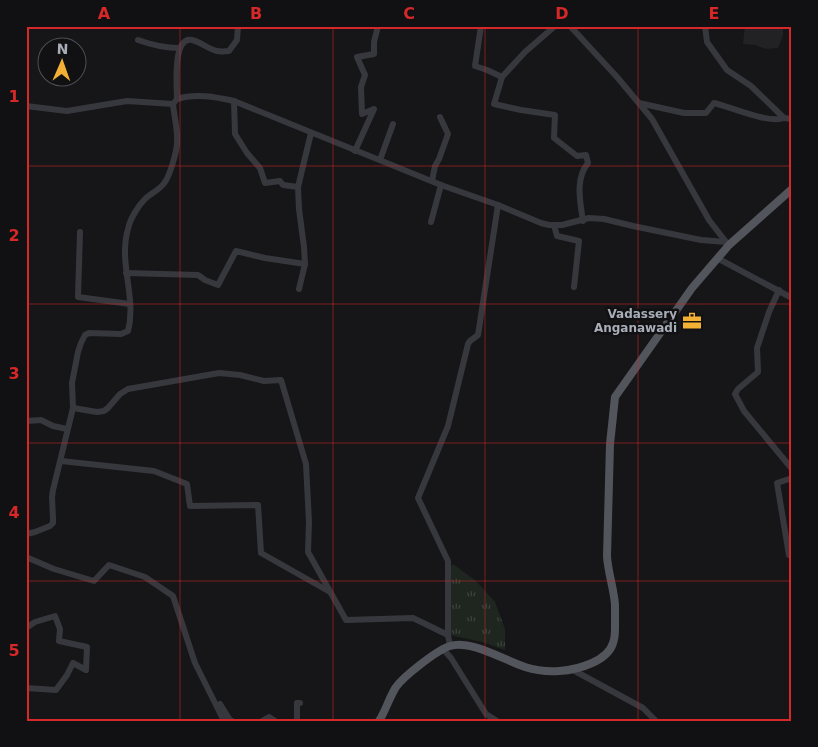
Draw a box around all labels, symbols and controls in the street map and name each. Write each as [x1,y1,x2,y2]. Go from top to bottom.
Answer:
text: A [98,4,111,23]
text: B [250,4,262,23]
text: C [403,4,415,23]
text: D [555,4,569,23]
text: E [709,4,719,23]
north arrow [38,38,88,88]
text: N [56,41,69,57]
text: 1 [8,87,20,106]
text: 2 [8,226,20,245]
place label: Vadassery Anganawadi [594,307,677,335]
office icon: Vadassery Anganawadi [681,310,703,332]
text: 3 [8,364,20,383]
text: 4 [8,503,20,522]
text: 5 [8,641,20,660]

